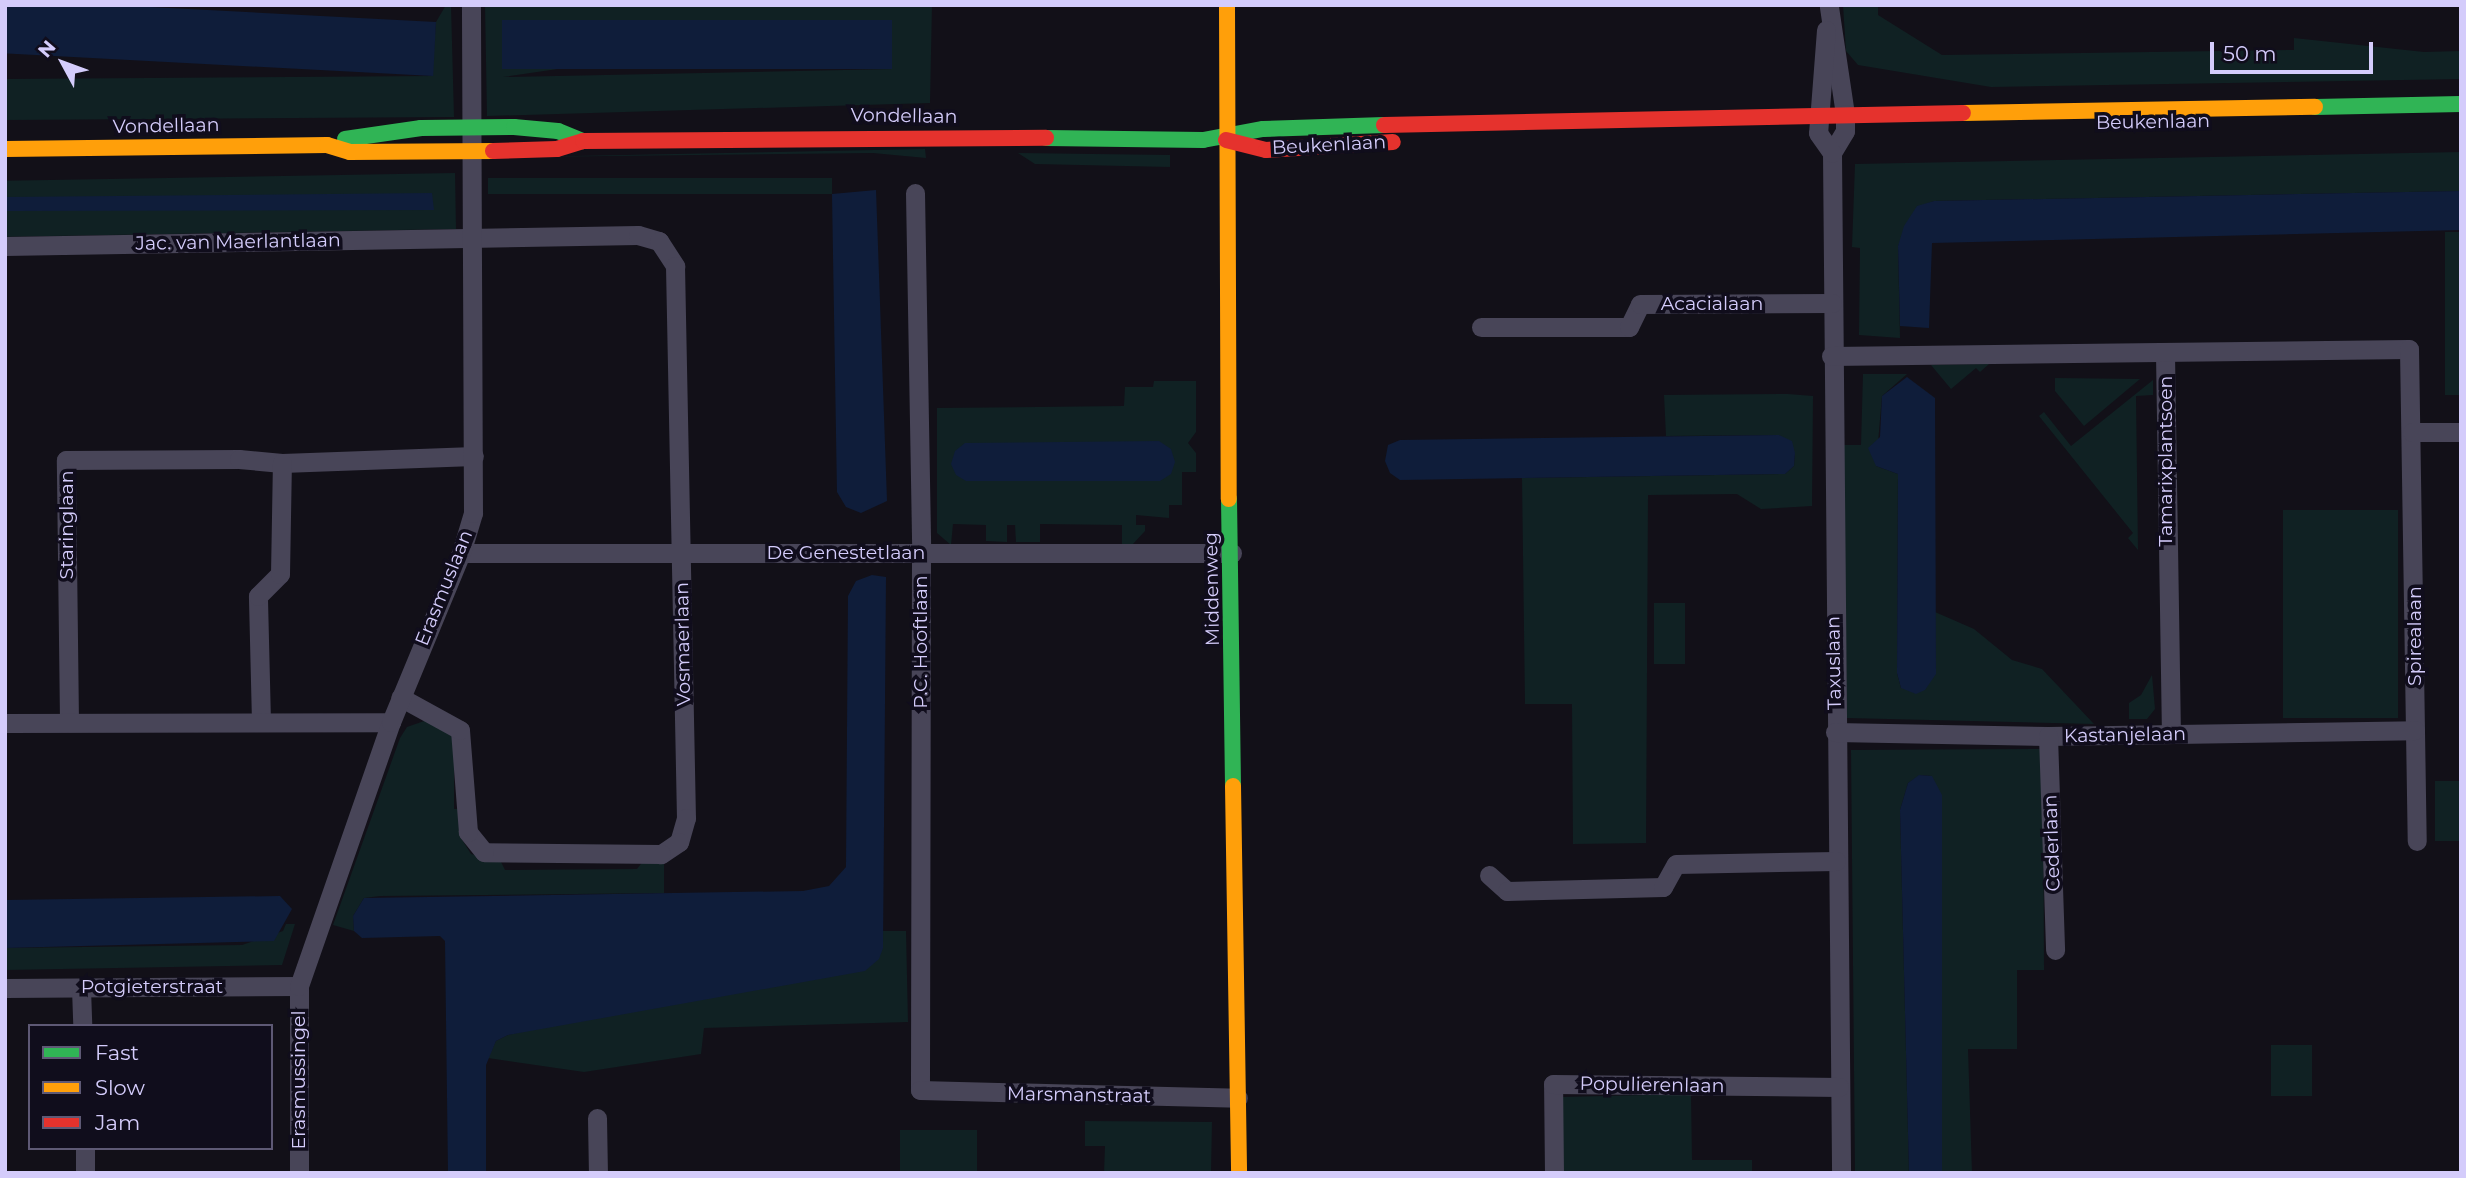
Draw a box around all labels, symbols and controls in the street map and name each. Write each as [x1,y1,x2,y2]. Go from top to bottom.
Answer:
north arrow [28,28,98,98]
scale bar [2214,28,2377,72]
text: N [33,36,60,62]
text: 50 m [2223,41,2277,66]
street label: Vondellaan [850,104,958,128]
street label: Beukenlaan [2096,110,2210,134]
street label: Vondellaan [112,114,220,138]
street label: Beukenlaan [1271,131,1387,159]
street label: Jac. van Maerlantlaan [135,229,341,255]
street label: Acacialaan [1661,293,1763,315]
street label: Tamarixplantsoen [2155,376,2177,546]
street label: Staringlaan [56,470,78,580]
street label: Erasmuslaan [410,527,478,649]
street label: Middenweg [1200,532,1224,646]
street label: De Genestetlaan [767,542,925,564]
street label: P.C. Hooftlaan [910,575,932,709]
street label: Vosmaerlaan [671,582,695,706]
street label: Spirealaan [2404,586,2426,686]
street label: Taxuslaan [1822,616,1846,710]
street label: Kastanjelaan [2064,723,2186,747]
street label: Cederlaan [2039,794,2065,892]
street label: Potgieterstraat [81,976,223,998]
street label: Erasmussingel [288,1010,310,1150]
legend [28,1024,273,1150]
text: Fast [95,1040,139,1065]
street label: Populierenlaan [1579,1072,1725,1098]
text: Slow [95,1075,145,1100]
street label: Marsmanstraat [1007,1082,1151,1108]
text: Jam [95,1110,140,1135]

